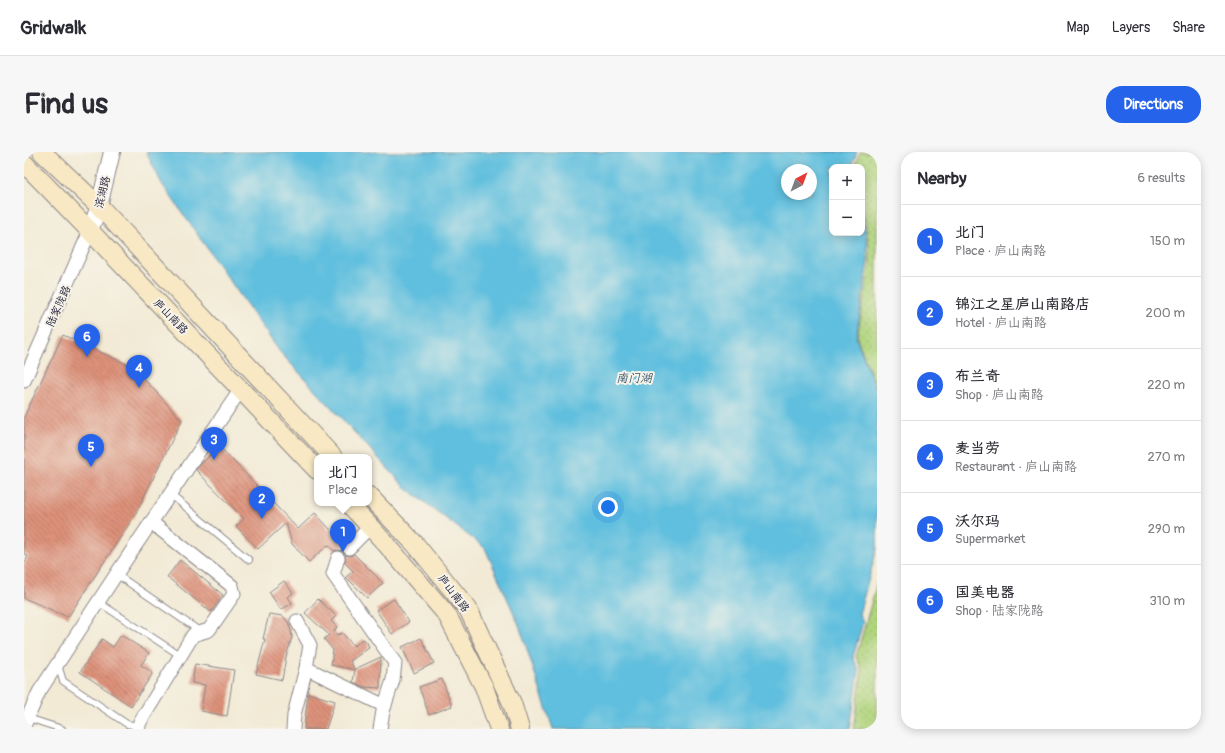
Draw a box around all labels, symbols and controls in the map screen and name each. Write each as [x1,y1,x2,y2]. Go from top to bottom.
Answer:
text: Gridwalk [20,16,86,40]
text: Map [1067,19,1090,36]
text: Layers [1112,19,1150,36]
text: Share [1172,19,1205,36]
button: Directions [1106,86,1201,123]
text: Find us [24,87,108,122]
north arrow [781,164,817,200]
map controls [829,164,865,236]
button: + [829,164,865,200]
text: Nearby [917,168,966,189]
text: 6 results [1138,170,1185,186]
street label: 滨湖路 [92,175,113,210]
button: − [829,200,865,236]
text: 北门 [955,223,985,242]
text: 1 [927,233,933,249]
text: 150 m [1150,233,1185,249]
text: Place · 庐山南路 [955,243,1046,259]
street label: 陆家陇路 [44,283,73,329]
text: 锦江之星庐山南路店 [955,295,1090,314]
street label: 庐山南路 [151,296,191,337]
text: 2 [926,305,934,321]
text: 200 m [1146,305,1185,321]
text: Hotel · 庐山南路 [955,315,1047,331]
pin: 6 [74,324,100,357]
pin: 4 [126,355,152,388]
text: 布兰奇 [955,367,1000,386]
water label: 南门湖 [616,371,653,386]
text: 3 [926,377,934,393]
text: 220 m [1147,377,1185,393]
text: Shop · 庐山南路 [955,387,1044,403]
pin: 3 [201,427,227,460]
pin: 5 [78,434,104,467]
text: 麦当劳 [955,439,1000,458]
text: 4 [926,449,934,465]
text: 270 m [1148,449,1185,465]
popup [314,454,372,506]
text: Restaurant · 庐山南路 [955,459,1077,475]
text: 北门 [328,463,358,482]
text: Place [328,482,357,498]
pin: 2 [249,486,275,519]
your location [598,497,618,517]
text: 沃尔玛 [955,512,1000,531]
pin: 1 [330,519,356,552]
text: 5 [926,521,934,537]
text: 290 m [1148,521,1185,537]
text: Supermarket [955,531,1026,547]
street label: 庐山南路 [435,572,472,615]
text: 国美电器 [955,583,1015,602]
text: 6 [926,593,934,609]
text: 310 m [1149,593,1185,609]
text: Shop · 陆家陇路 [955,603,1044,619]

